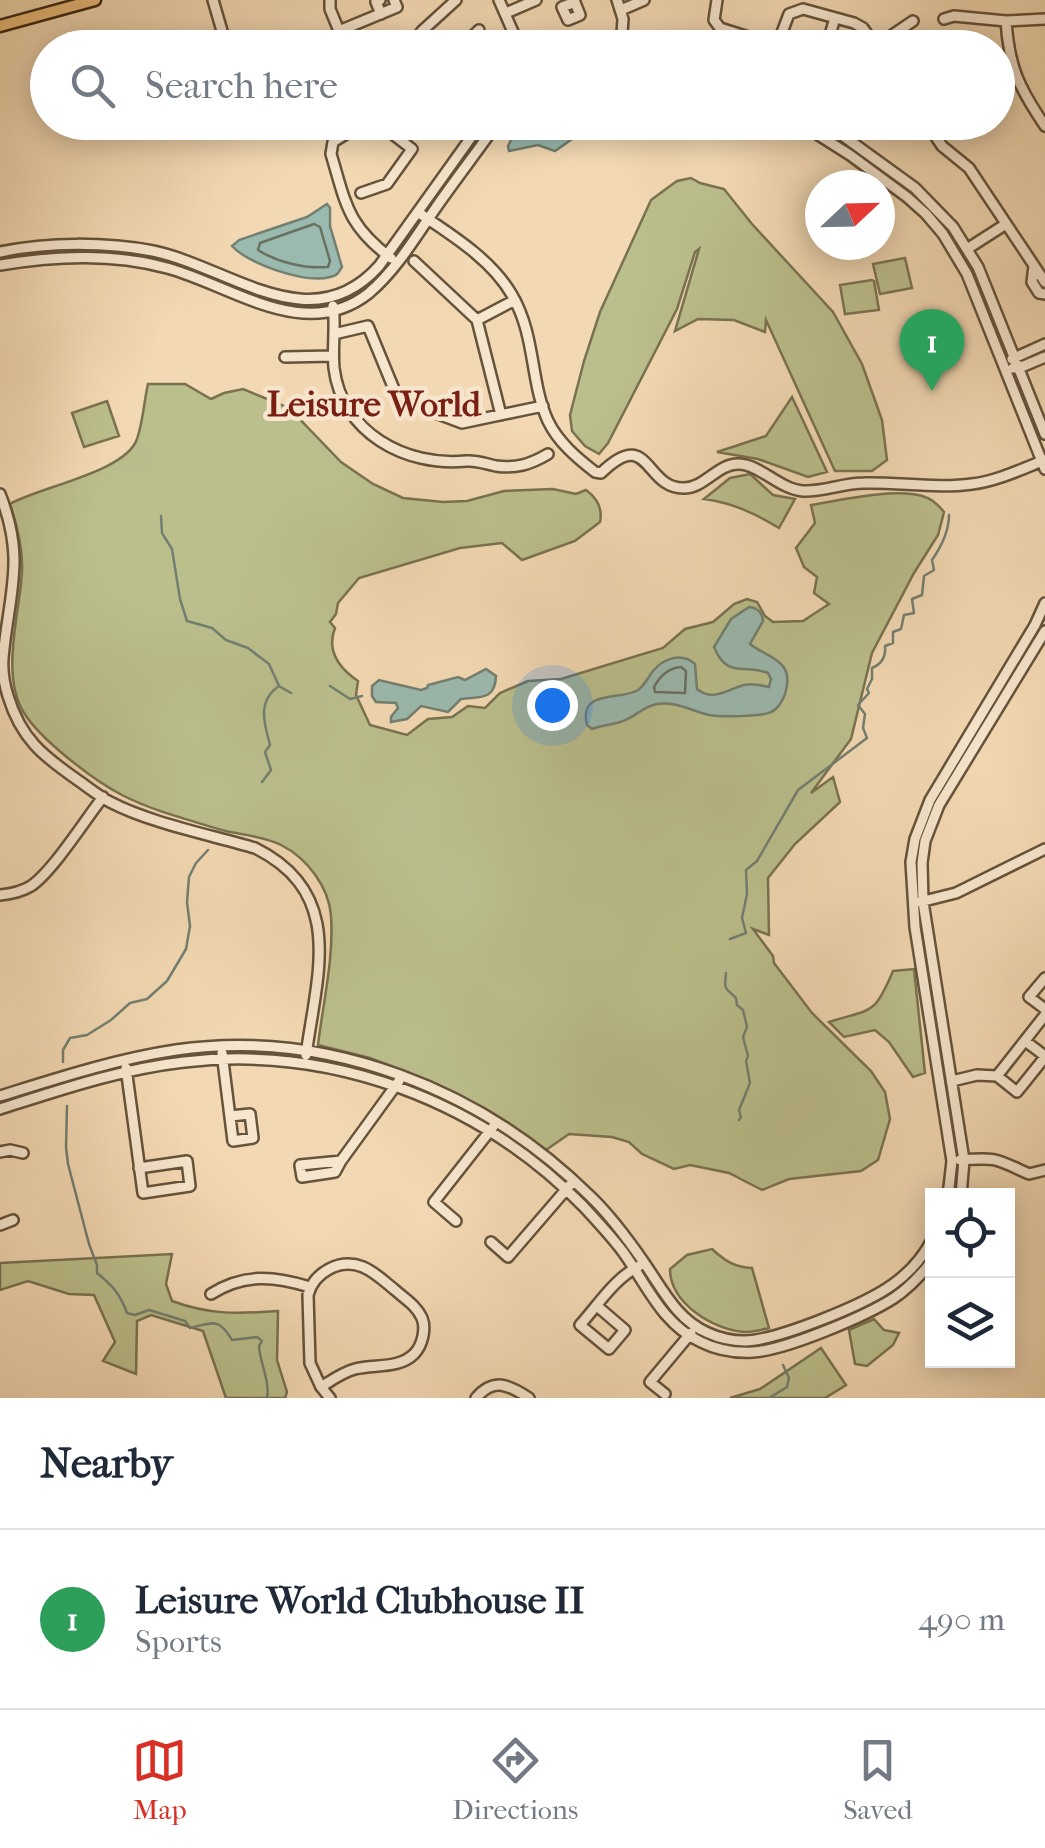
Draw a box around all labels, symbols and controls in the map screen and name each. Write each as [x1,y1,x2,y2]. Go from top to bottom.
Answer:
search box [30,30,1015,140]
icon: search [65,58,120,113]
text: Search here [145,63,338,108]
north arrow [805,170,895,260]
pin: 1 [900,308,964,391]
district label: Leisure World [267,384,482,425]
your location [527,680,578,731]
map controls [925,1188,1015,1368]
button: locate [925,1188,1015,1278]
button: layers [925,1278,1015,1368]
text: Nearby [40,1439,172,1488]
text: Leisure World Clubhouse II [135,1578,584,1623]
text: 1 [67,1601,78,1638]
text: 490 m [918,1601,1005,1638]
text: Sports [135,1623,222,1660]
tab: Map [132,1733,187,1826]
tab: Directions [452,1733,578,1826]
tab: Saved [843,1733,913,1826]

